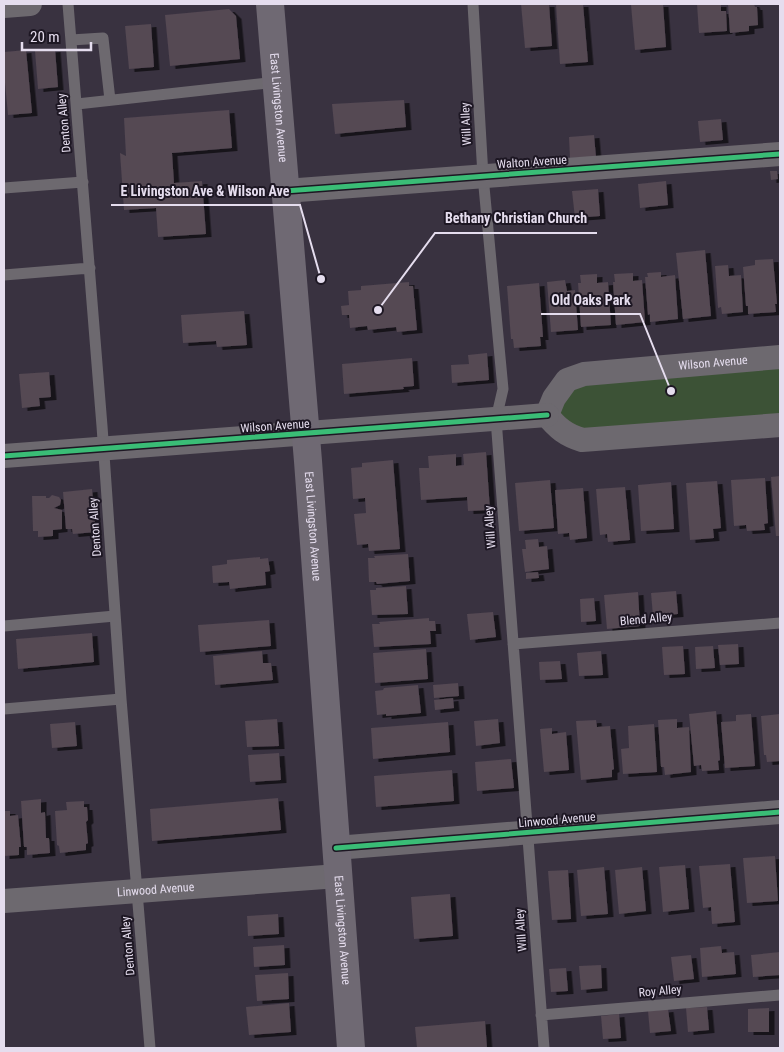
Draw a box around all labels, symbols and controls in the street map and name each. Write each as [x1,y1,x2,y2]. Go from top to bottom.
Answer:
scale bar [22,20,91,52]
text: 20 m [30,28,60,46]
street label: East Livingston Avenue [267,52,290,163]
street label: Denton Alley [54,93,74,153]
street label: Will Alley [458,102,474,146]
street label: Walton Avenue [497,153,568,171]
callout: E Livingston Ave & Wilson Ave [111,176,300,205]
text: E Livingston Ave & Wilson Ave [121,183,290,199]
callout: Bethany Christian Church [435,204,597,233]
text: Bethany Christian Church [445,210,587,226]
callout: Old Oaks Park [541,285,640,314]
text: Old Oaks Park [551,292,631,308]
street label: Wilson Avenue [678,353,748,373]
street label: Wilson Avenue [240,417,310,435]
street label: East Livingston Avenue [302,471,324,582]
street label: Denton Alley [86,497,104,557]
street label: Will Alley [482,505,498,549]
street label: Blend Alley [619,610,673,628]
street label: Linwood Avenue [518,810,597,830]
street label: East Livingston Avenue [331,875,353,986]
street label: Linwood Avenue [116,880,195,900]
street label: Will Alley [513,908,529,952]
street label: Denton Alley [118,916,138,976]
street label: Roy Alley [638,982,682,1000]

